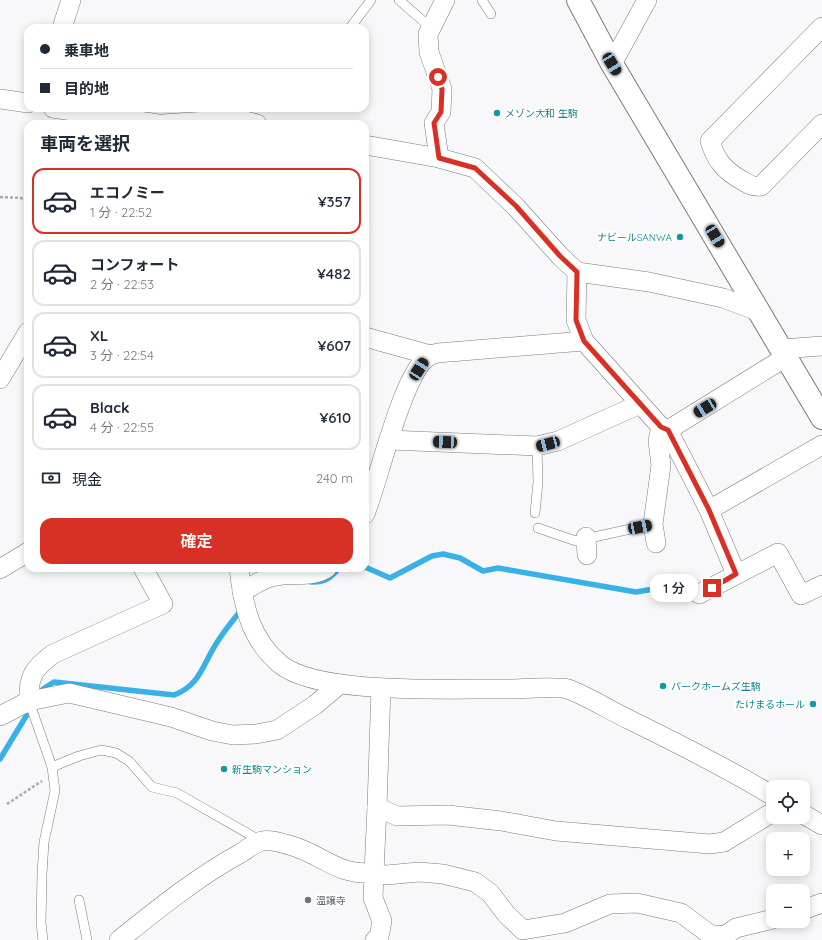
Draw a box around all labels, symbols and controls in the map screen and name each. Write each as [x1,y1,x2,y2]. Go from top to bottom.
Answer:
text: 乗車地 [64,41,109,60]
car [601,51,623,77]
route start [429,68,447,86]
text: 目的地 [64,79,109,98]
place label: メゾン大和 生駒 [505,107,578,120]
marker: メゾン大和 生駒 [492,108,502,118]
text: 車両を選択 [40,132,130,155]
icon: car [42,183,78,219]
text: エコノミー [90,183,165,202]
text: ¥357 [318,192,351,211]
text: 1 分 · 22:52 [90,204,152,220]
car [704,223,726,249]
place label: ナビールSANWA [597,231,673,244]
marker: ナビールSANWA [675,232,685,242]
icon: car [42,255,78,291]
text: コンフォート [90,255,180,274]
text: ¥482 [317,264,351,283]
text: 2 分 · 22:53 [90,276,154,292]
text: XL [90,326,108,345]
icon: car [42,327,78,363]
text: ¥607 [318,336,351,355]
text: 3 分 · 22:54 [90,347,154,363]
car [407,356,431,382]
car [692,397,718,419]
text: Black [90,398,130,417]
icon: car [42,399,78,435]
text: ¥610 [319,408,351,427]
text: 4 分 · 22:55 [90,419,154,435]
car [535,435,561,453]
car [433,436,457,448]
icon: cash [40,467,62,489]
text: 現金 [72,470,102,489]
text: 240 m [316,470,353,486]
button: 確定 [40,518,353,564]
car [627,519,653,535]
callout: 1 分 [650,574,698,602]
route end [703,579,721,597]
text: 1 分 [663,580,685,596]
place label: パークホームズ生駒 [671,680,761,693]
marker: パークホームズ生駒 [658,681,668,691]
place label: たけまるホール [735,698,805,711]
marker: たけまるホール [808,699,818,709]
place label: 新生駒マンション [232,763,312,776]
marker: 新生駒マンション [219,764,229,774]
map controls [766,780,810,928]
button: locate [766,780,810,824]
button: + [766,832,810,876]
button: − [766,884,810,928]
place label: 温譲寺 [316,894,346,907]
marker: 温譲寺 [303,895,313,905]

